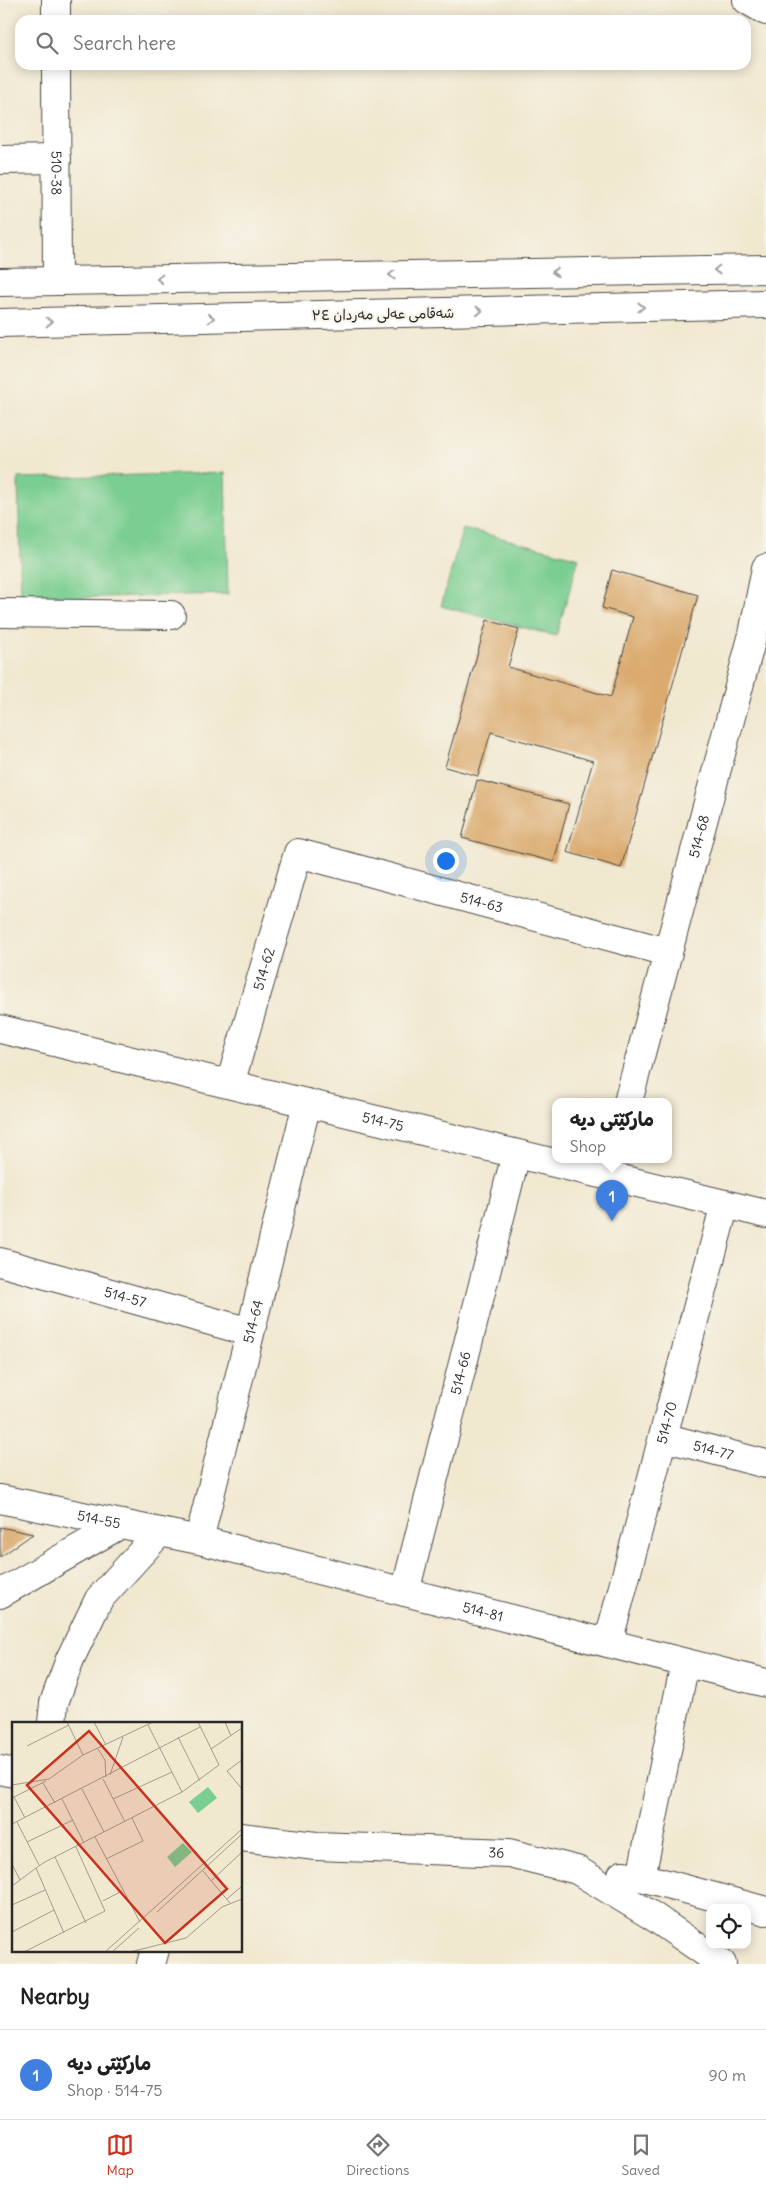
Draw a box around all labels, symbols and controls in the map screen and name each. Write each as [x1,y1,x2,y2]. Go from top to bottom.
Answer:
search box [15,15,751,70]
icon: search [33,29,61,57]
text: Search here [73,31,176,55]
street label: 510-38 [47,151,66,195]
one-way arrow [713,265,721,275]
one-way arrow [551,267,559,278]
one-way arrow [388,270,396,280]
one-way arrow [156,274,164,284]
one-way arrow [638,302,645,312]
street label: شەقامی عەلی مەردان ٣٤ [312,304,454,324]
one-way arrow [475,306,483,317]
one-way arrow [208,313,215,323]
one-way arrow [45,317,53,327]
street label: 514-68 [685,813,713,860]
your location [433,848,459,874]
street label: 514-63 [458,888,505,917]
street label: 514-62 [249,945,279,992]
popup [552,1098,672,1163]
text: مارکێتی دیە [570,1107,654,1131]
street label: 514-75 [360,1108,406,1135]
text: Shop [570,1136,606,1156]
pin: 1 [596,1180,628,1221]
street label: 514-57 [102,1283,148,1312]
street label: 514-64 [239,1298,267,1345]
street label: 514-66 [446,1349,475,1396]
street label: 514-70 [652,1399,681,1446]
street label: 514-77 [691,1436,735,1464]
street label: 514-55 [76,1506,122,1533]
street label: 514-81 [461,1598,505,1625]
inset map [12,1722,242,1952]
street label: 36 [488,1843,505,1862]
map controls [706,1904,751,1949]
button: locate [706,1904,751,1949]
text: Nearby [20,1983,90,2010]
text: مارکێتی دیە [67,2051,151,2075]
text: 1 [33,2065,39,2085]
text: 90 m [708,2065,746,2085]
text: Shop · 514-75 [67,2080,162,2100]
tab: Map [106,2131,134,2179]
tab: Directions [346,2131,409,2179]
tab: Saved [622,2131,660,2179]

